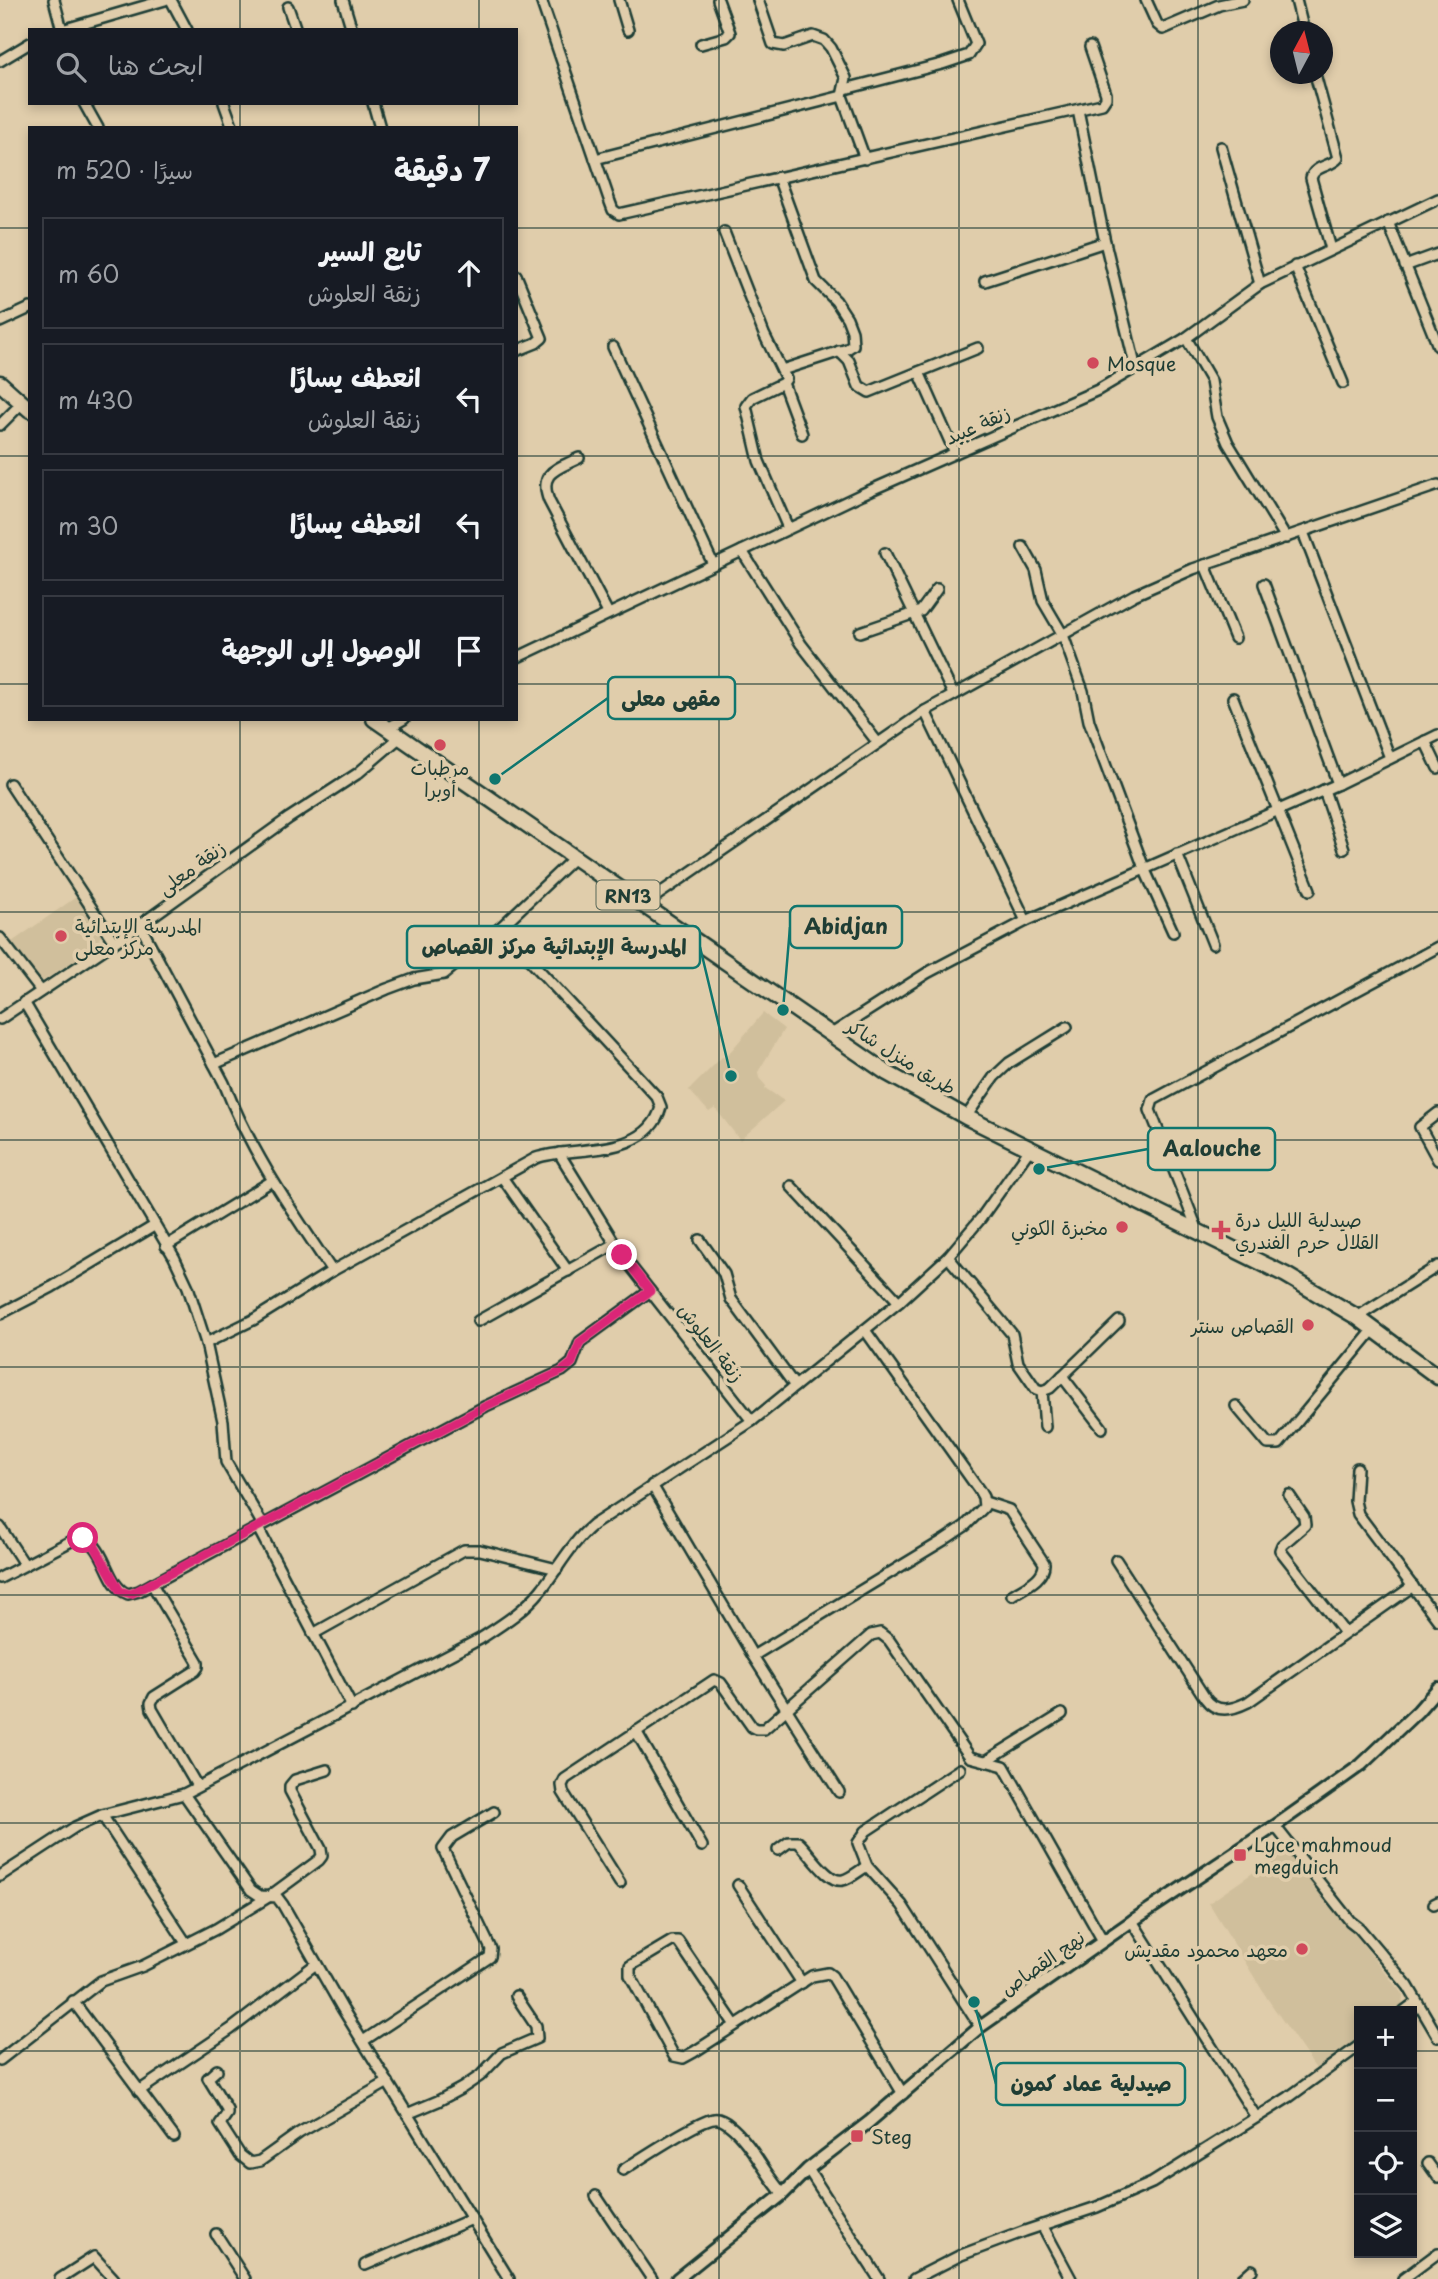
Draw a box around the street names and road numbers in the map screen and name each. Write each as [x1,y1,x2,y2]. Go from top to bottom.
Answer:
street label: زنقة عبيد [940,397,1014,451]
street label: زنقة معلى [151,833,231,901]
road number: RN13 [596,880,660,910]
street label: طريق منزل شاكر [840,1010,962,1101]
street label: زنقة العلوش [672,1296,752,1388]
street label: نهج القصاص [994,1923,1090,2001]

